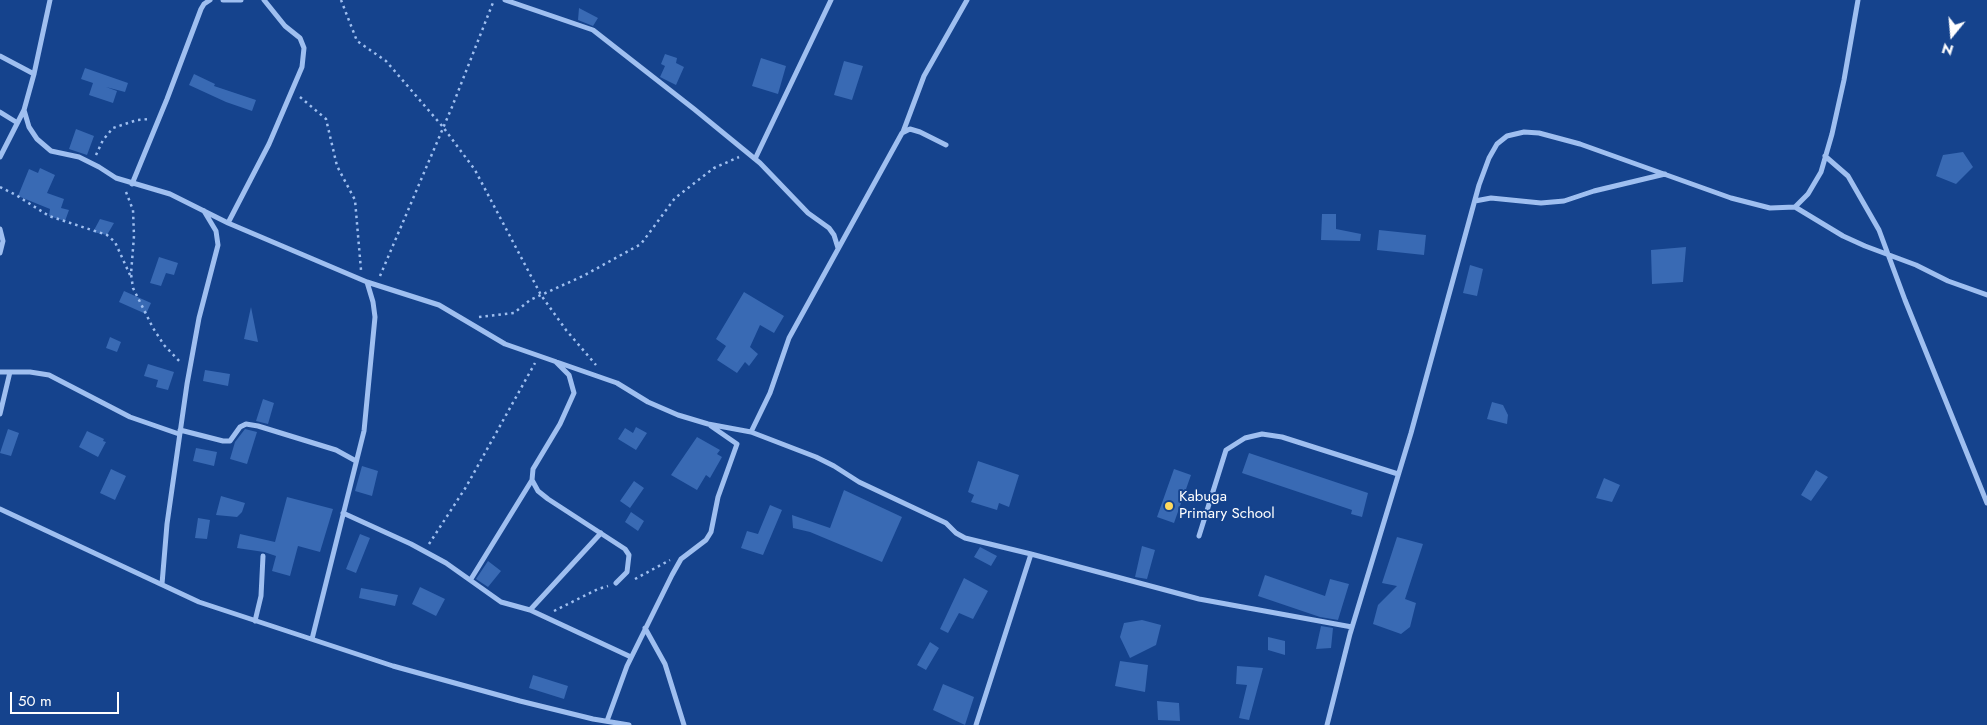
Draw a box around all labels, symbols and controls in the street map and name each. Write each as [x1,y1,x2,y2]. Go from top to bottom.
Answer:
north arrow [1927,10,1977,60]
text: N [1939,38,1956,61]
place label: Kabuga Primary School [1179,488,1275,523]
marker: Kabuga Primary School [1163,500,1175,512]
scale bar [12,682,121,714]
text: 50 m [18,690,52,712]

